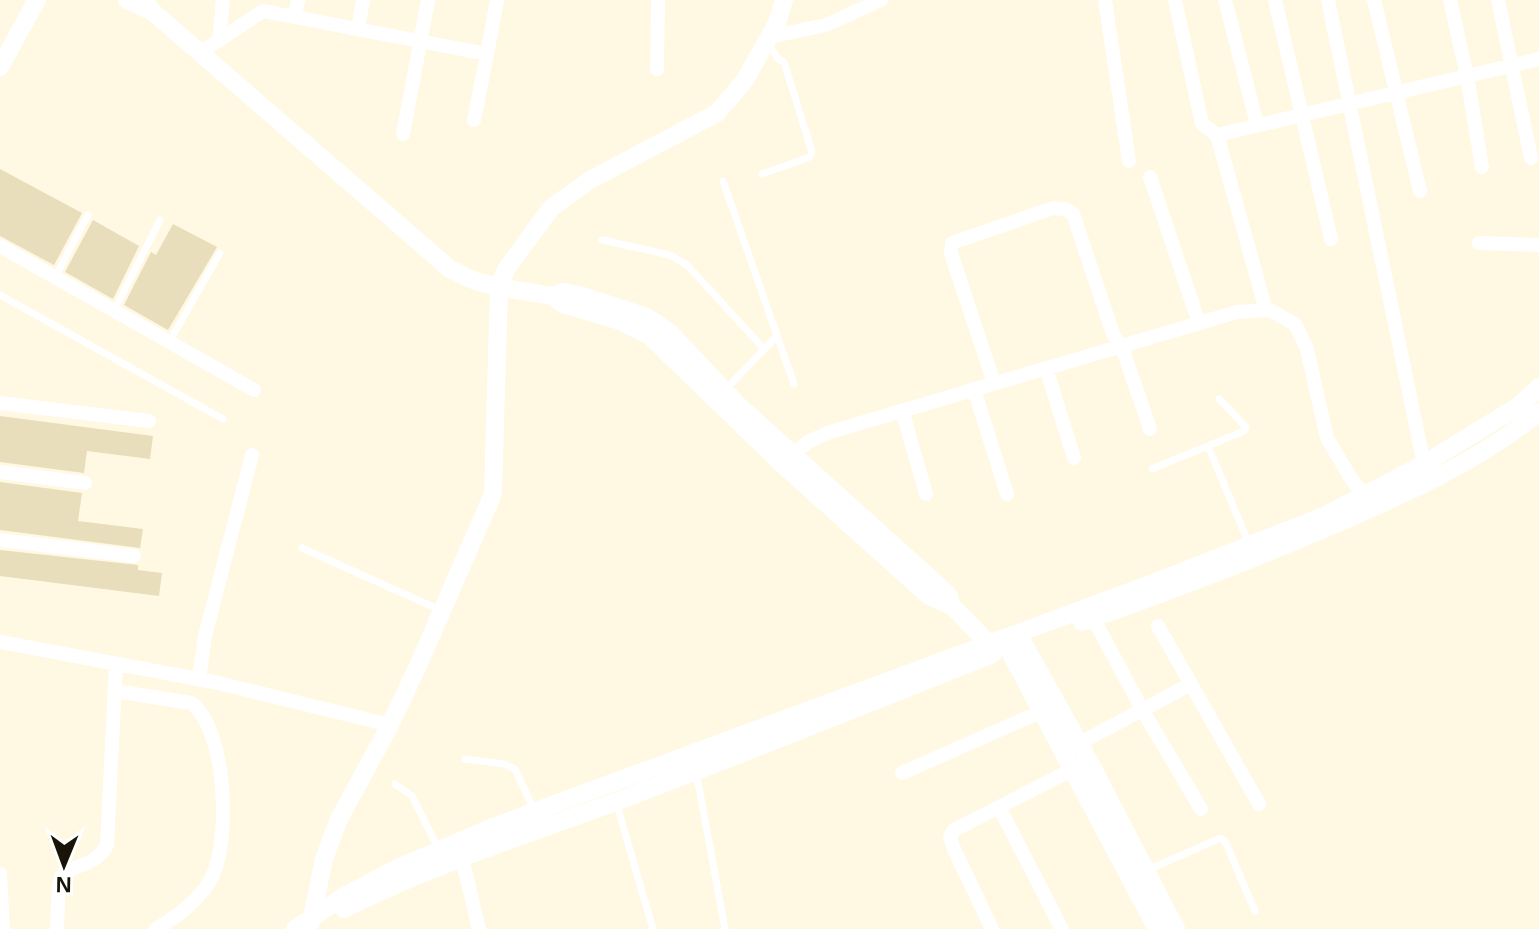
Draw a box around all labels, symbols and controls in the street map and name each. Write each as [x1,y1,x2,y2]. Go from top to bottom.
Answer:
north arrow [24,825,104,905]
text: N [55,872,72,897]

